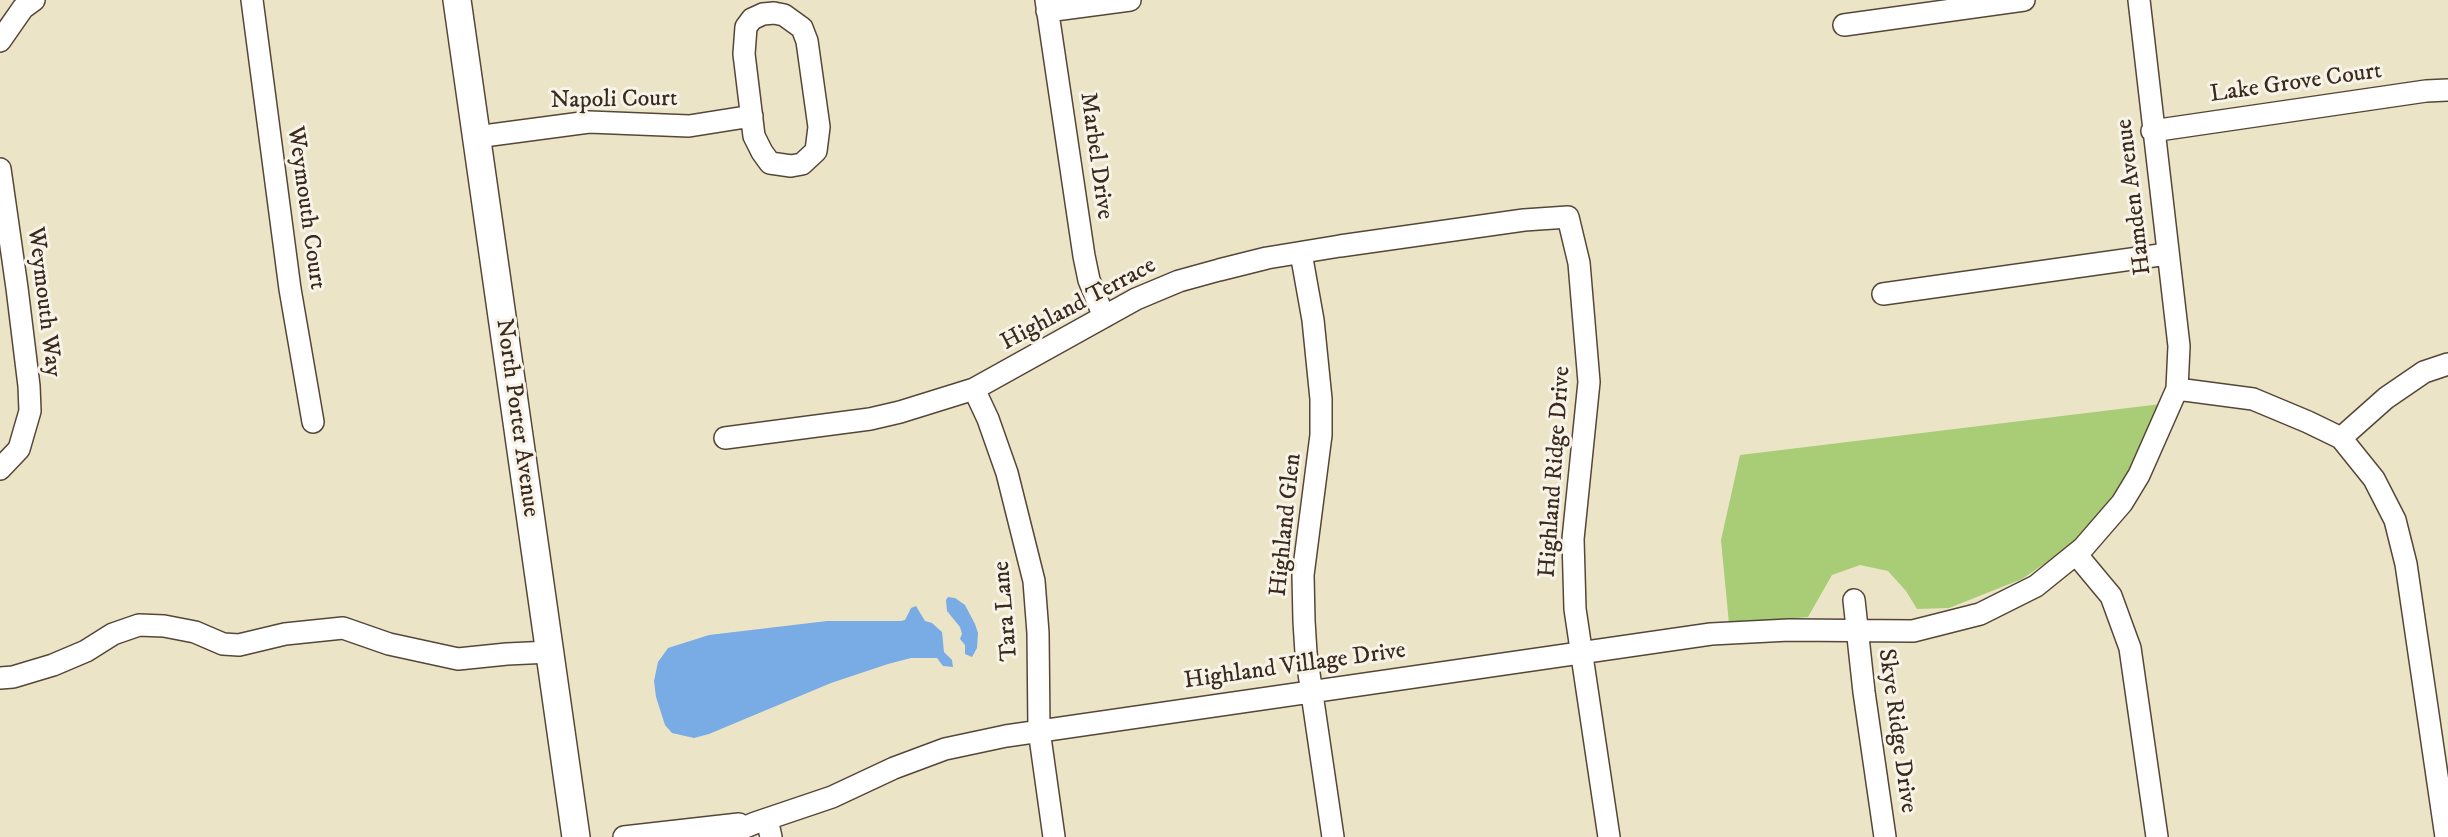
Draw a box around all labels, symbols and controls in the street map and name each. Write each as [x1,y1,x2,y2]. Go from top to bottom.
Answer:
street label: Lake Grove Court [2208,58,2384,110]
street label: Napoli Court [550,85,678,117]
street label: Marbel Drive [1072,91,1118,221]
street label: Hamden Avenue [2111,117,2159,277]
street label: Weymouth Court [279,124,331,292]
street label: Weymouth Way [20,225,66,379]
street label: Highland Terrace [996,252,1162,358]
street label: North Porter Avenue [488,317,544,519]
street label: Highland Ridge Drive [1534,365,1578,579]
street label: Highland Glen [1265,452,1309,598]
street label: Tara Lane [988,560,1026,662]
street label: Highland Village Drive [1182,637,1408,697]
street label: Skye Ridge Drive [1870,647,1922,815]

